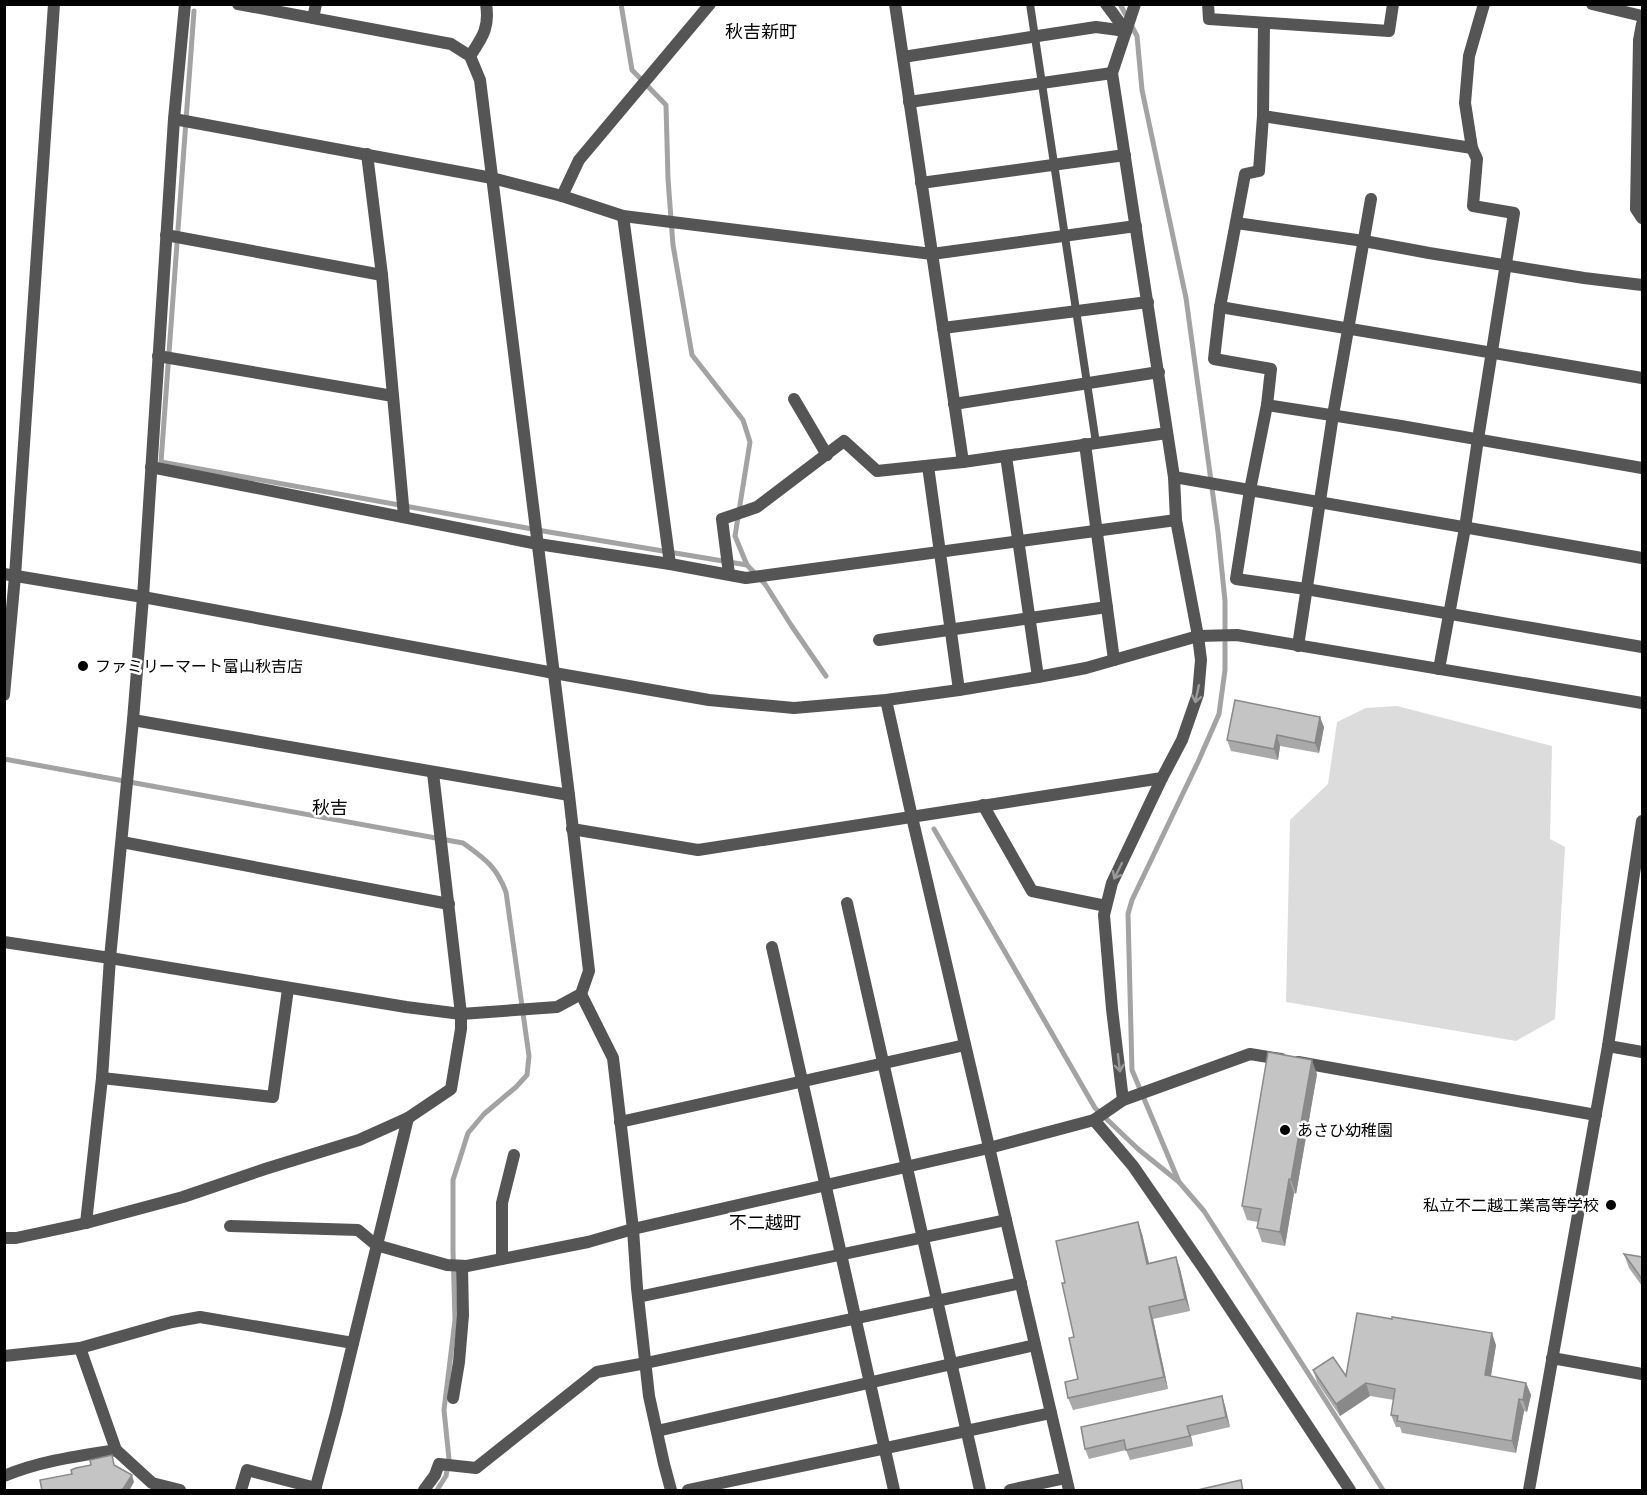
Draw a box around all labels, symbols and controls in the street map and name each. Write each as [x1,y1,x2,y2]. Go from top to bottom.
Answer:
district label: 秋吉新町 [725,18,797,45]
place label: ファミリーマート富山秋吉店 [95,654,303,678]
marker: ファミリーマート富山秋吉店 [76,659,90,673]
one-way arrow [1191,684,1202,703]
district label: 秋吉 [312,794,348,821]
one-way arrow [1111,862,1123,880]
one-way arrow [1113,1053,1124,1073]
place label: あさひ幼稚園 [1297,1118,1393,1142]
marker: あさひ幼稚園 [1278,1123,1292,1137]
place label: 私立不二越工業高等学校 [1423,1193,1599,1217]
marker: 私立不二越工業高等学校 [1604,1198,1618,1212]
district label: 不二越町 [729,1209,801,1236]

